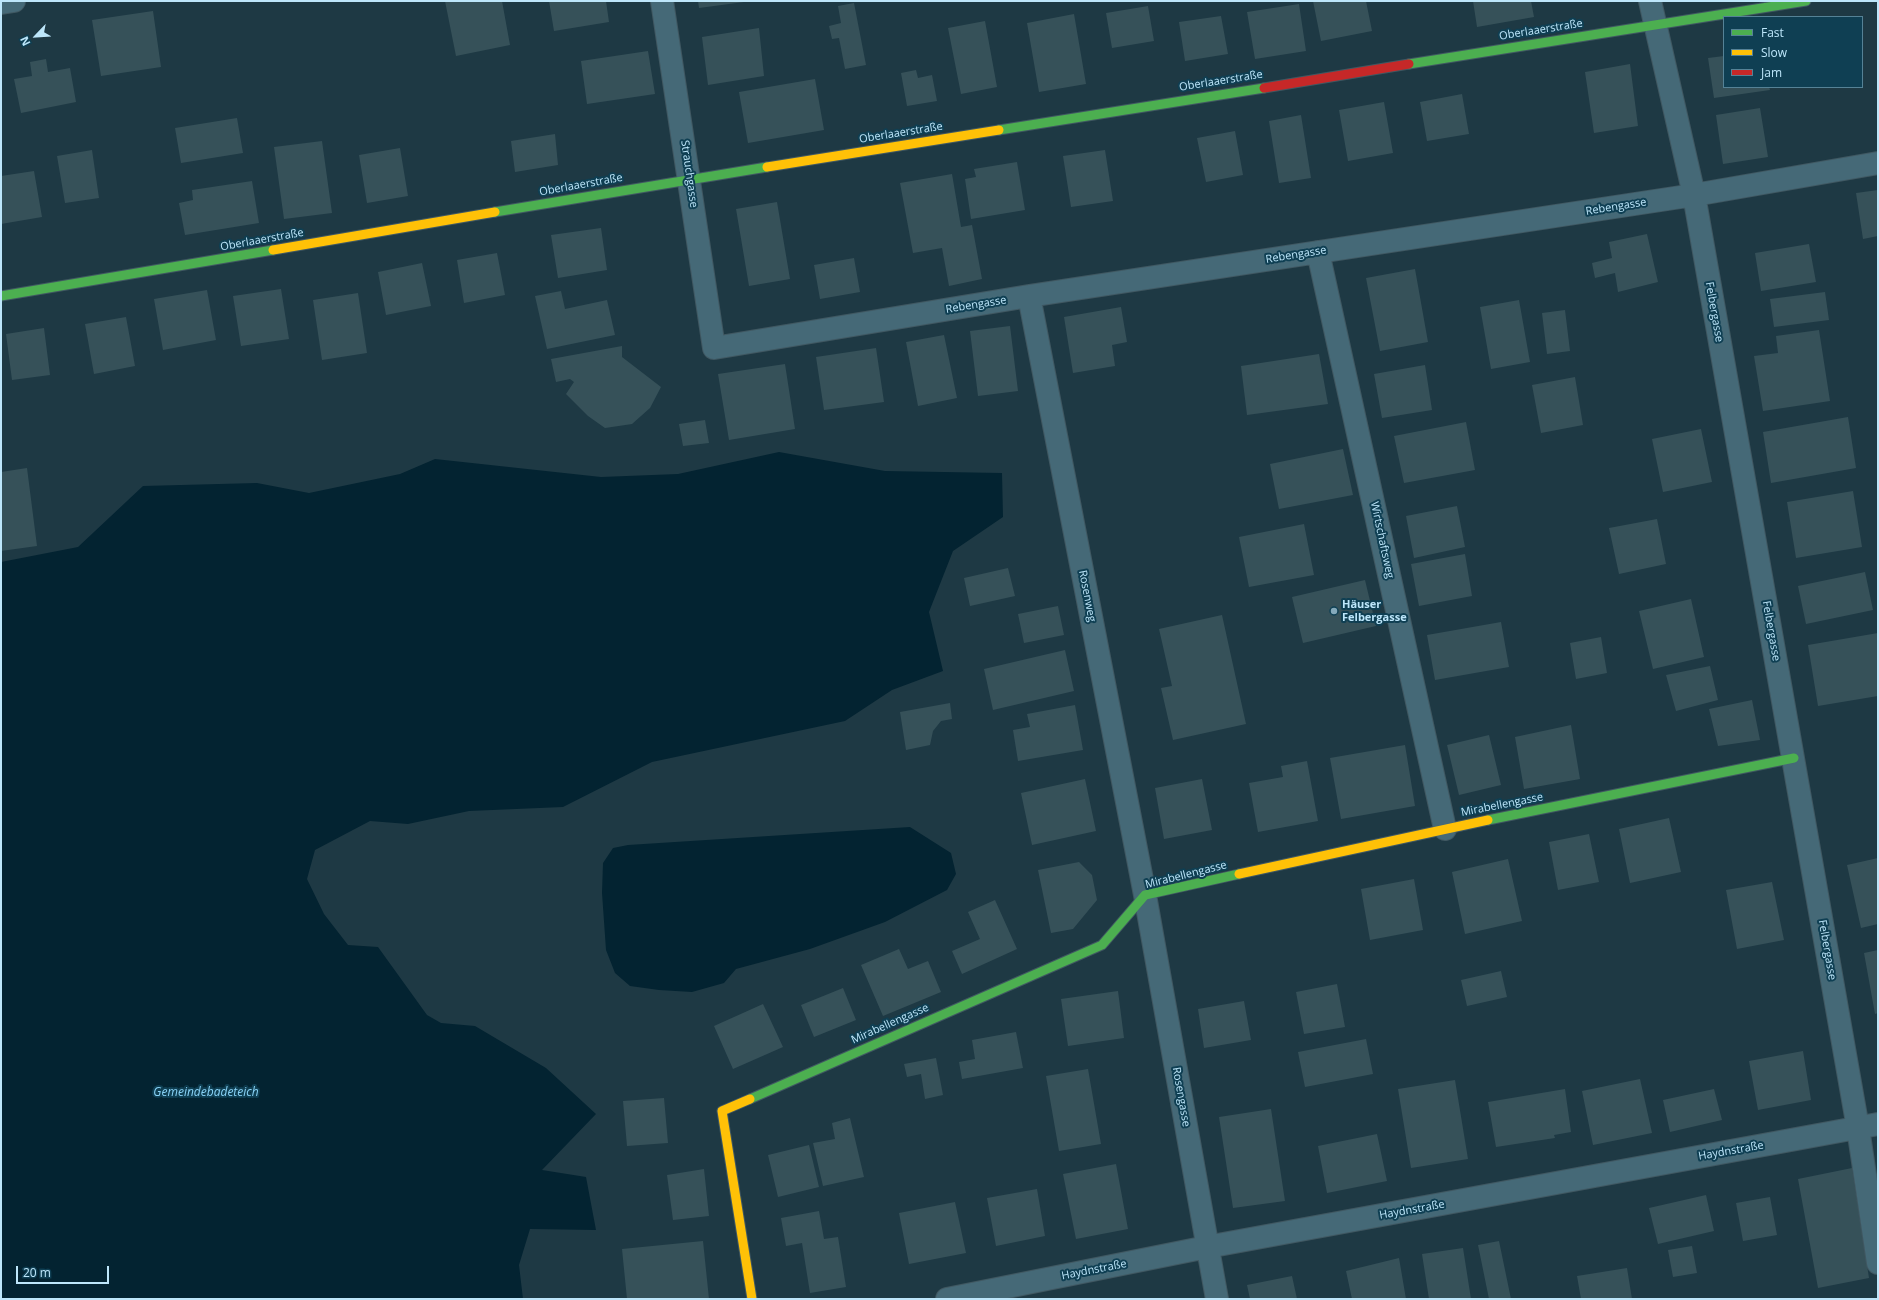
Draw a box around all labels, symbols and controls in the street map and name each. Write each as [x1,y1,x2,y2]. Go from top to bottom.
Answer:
north arrow [16,16,56,56]
legend [1723,16,1863,88]
street label: Oberlaaerstraße [1498,17,1584,43]
text: Fast [1761,24,1784,41]
text: N [16,34,33,49]
text: Slow [1761,44,1787,61]
text: Jam [1761,64,1782,81]
street label: Oberlaaerstraße [1178,68,1264,94]
street label: Oberlaaerstraße [858,120,944,146]
street label: Strauchgasse [678,139,700,209]
street label: Oberlaaerstraße [538,171,624,199]
street label: Rebengasse [1585,196,1647,218]
street label: Oberlaaerstraße [219,226,305,254]
street label: Rebengasse [1265,244,1327,266]
street label: Felbergasse [1702,281,1726,343]
street label: Rebengasse [945,294,1007,316]
street label: Wirtschaftsweg [1367,500,1397,580]
street label: Rosenweg [1076,569,1098,623]
place label: Häuser Felbergasse [1342,598,1407,624]
street label: Felbergasse [1759,600,1783,662]
marker: Häuser Felbergasse [1329,606,1339,616]
street label: Mirabellengasse [1460,791,1544,819]
street label: Mirabellengasse [1144,859,1228,891]
street label: Felbergasse [1815,919,1839,981]
street label: Mirabellengasse [849,1001,931,1047]
street label: Rosengasse [1169,1066,1193,1128]
water label: Gemeindebadeteich [153,1086,259,1100]
street label: Haydnstraße [1697,1139,1765,1163]
street label: Haydnstraße [1378,1198,1446,1222]
street label: Haydnstraße [1060,1257,1128,1283]
scale bar [18,1258,111,1284]
text: 20 m [23,1264,51,1281]

